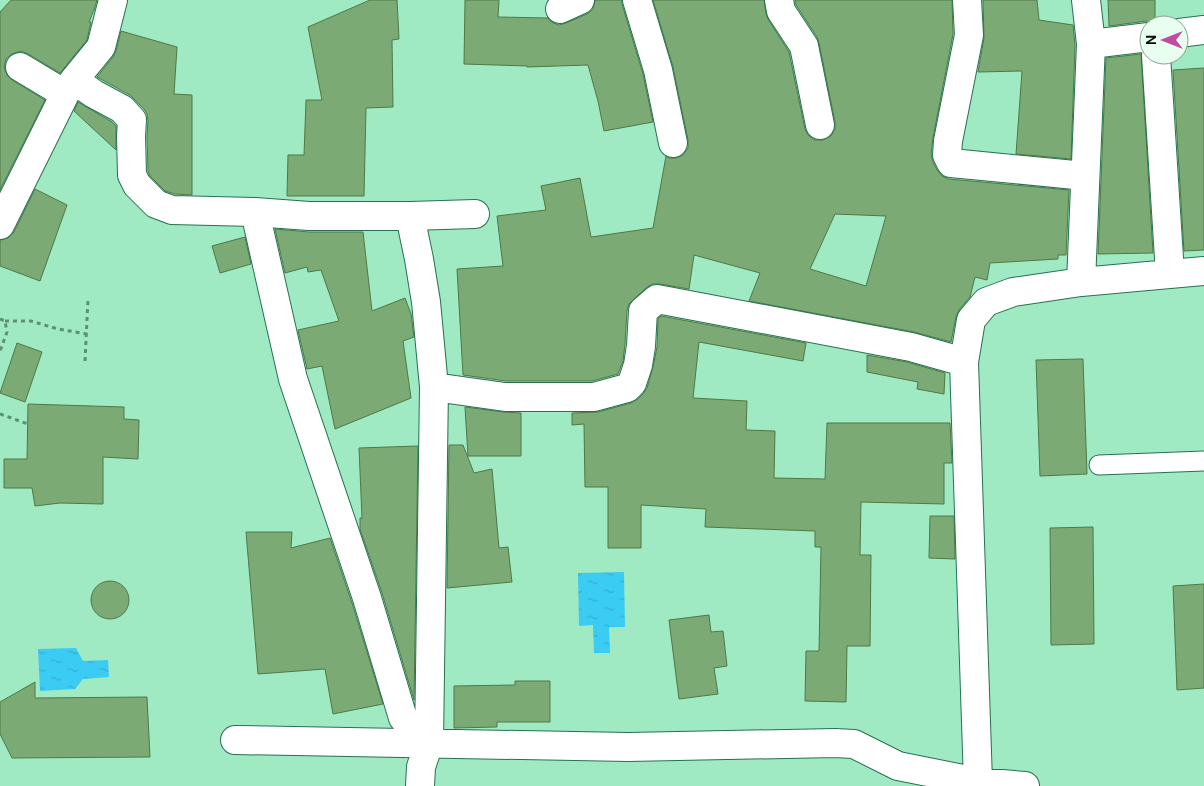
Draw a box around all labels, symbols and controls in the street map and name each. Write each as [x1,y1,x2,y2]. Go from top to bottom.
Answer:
north arrow [1139,15,1189,65]
text: N [1142,35,1160,45]

